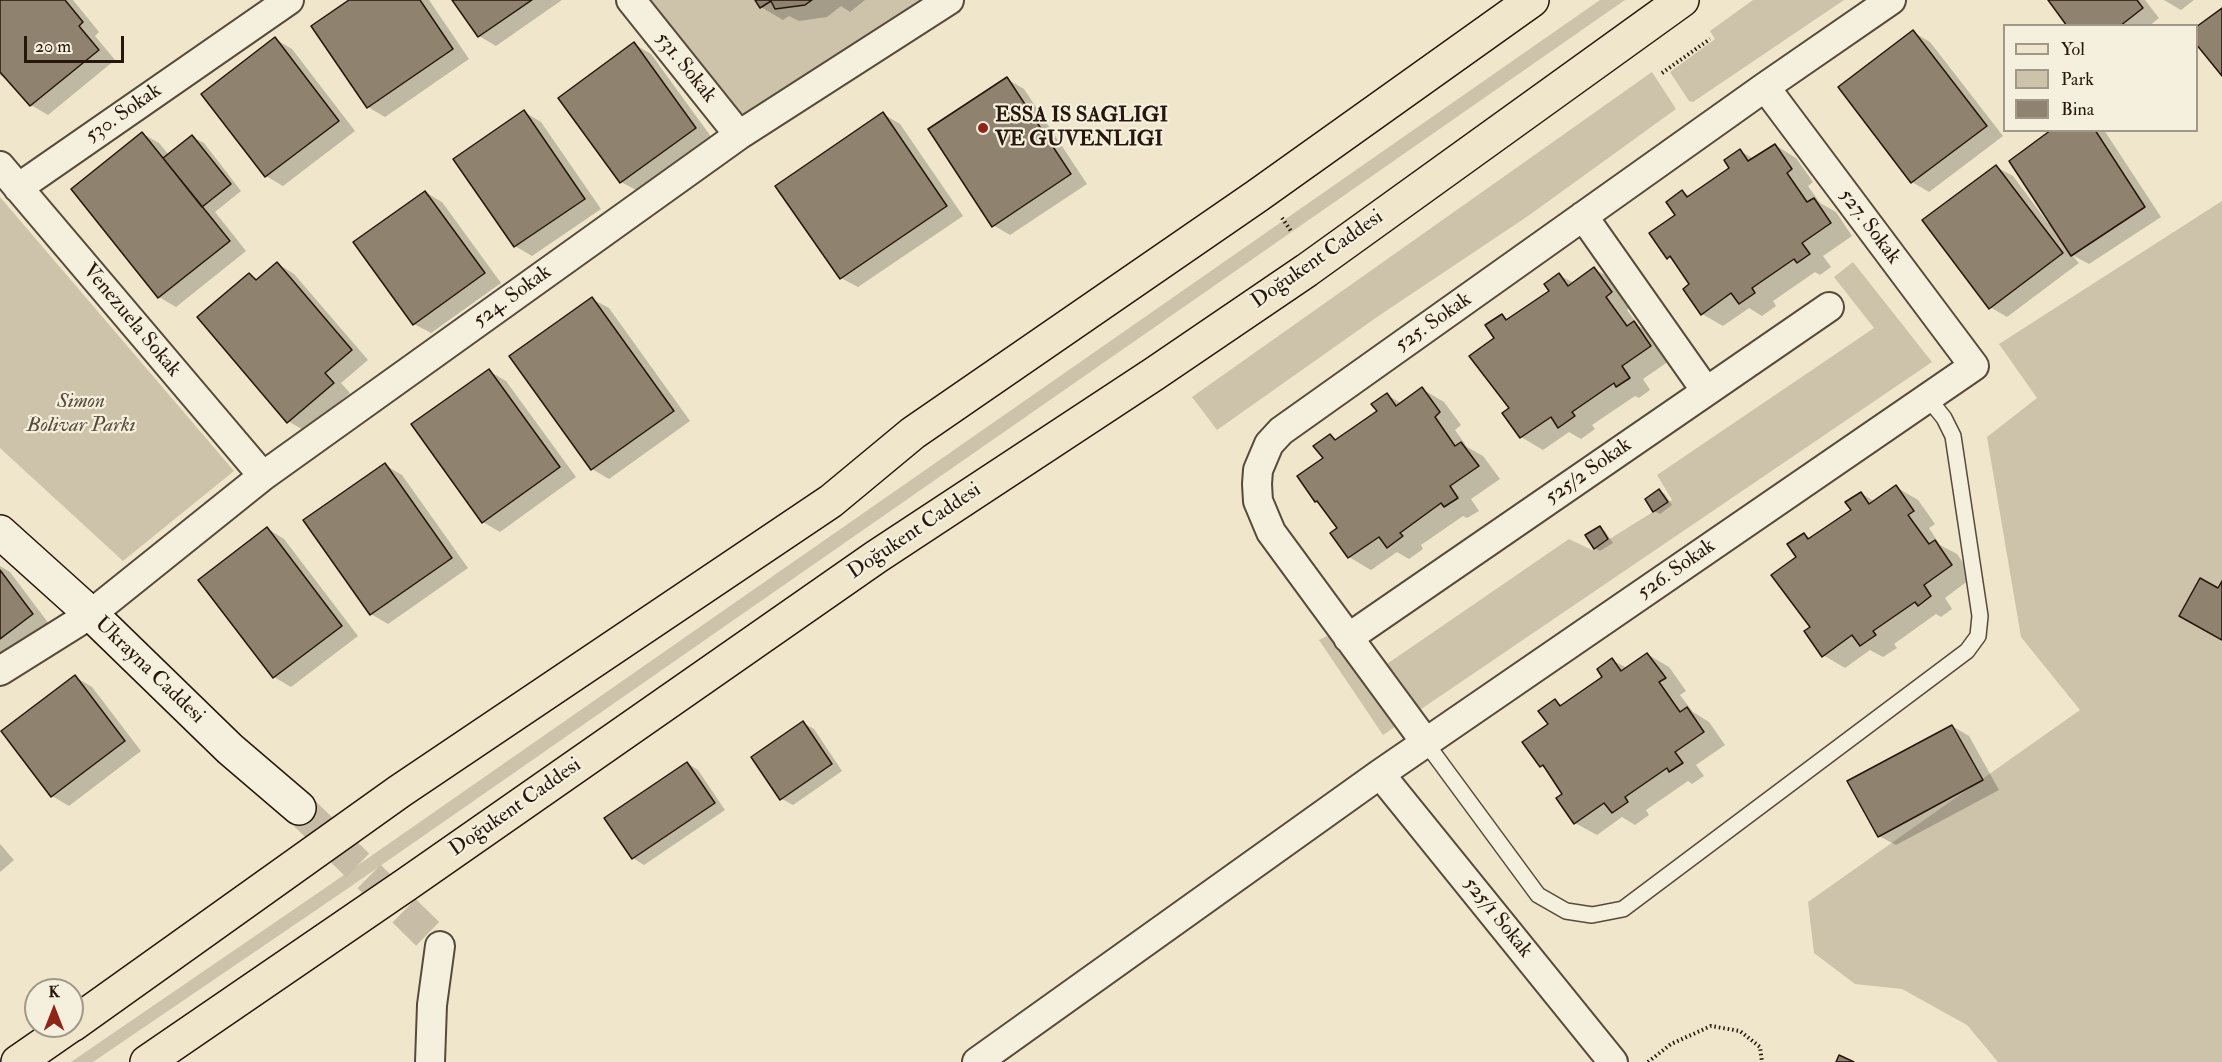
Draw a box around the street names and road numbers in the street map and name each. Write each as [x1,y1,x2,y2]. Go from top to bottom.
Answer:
street label: 531. Sokak [649,28,721,108]
street label: 530. Sokak [81,79,167,149]
street label: 527. Sokak [1833,184,1905,270]
street label: Doğukent Caddesi [1247,205,1389,315]
street label: Venezuela Sokak [76,259,186,383]
street label: 524. Sokak [469,260,557,334]
street label: 525. Sokak [1391,288,1477,358]
street label: 525/2 Sokak [1541,433,1637,511]
street label: Doğukent Caddesi [844,478,986,586]
street label: 526. Sokak [1633,534,1721,606]
street label: Ukrayna Caddesi [89,612,209,730]
street label: Doğukent Caddesi [445,753,587,863]
street label: 525/1 Sokak [1457,873,1537,963]

